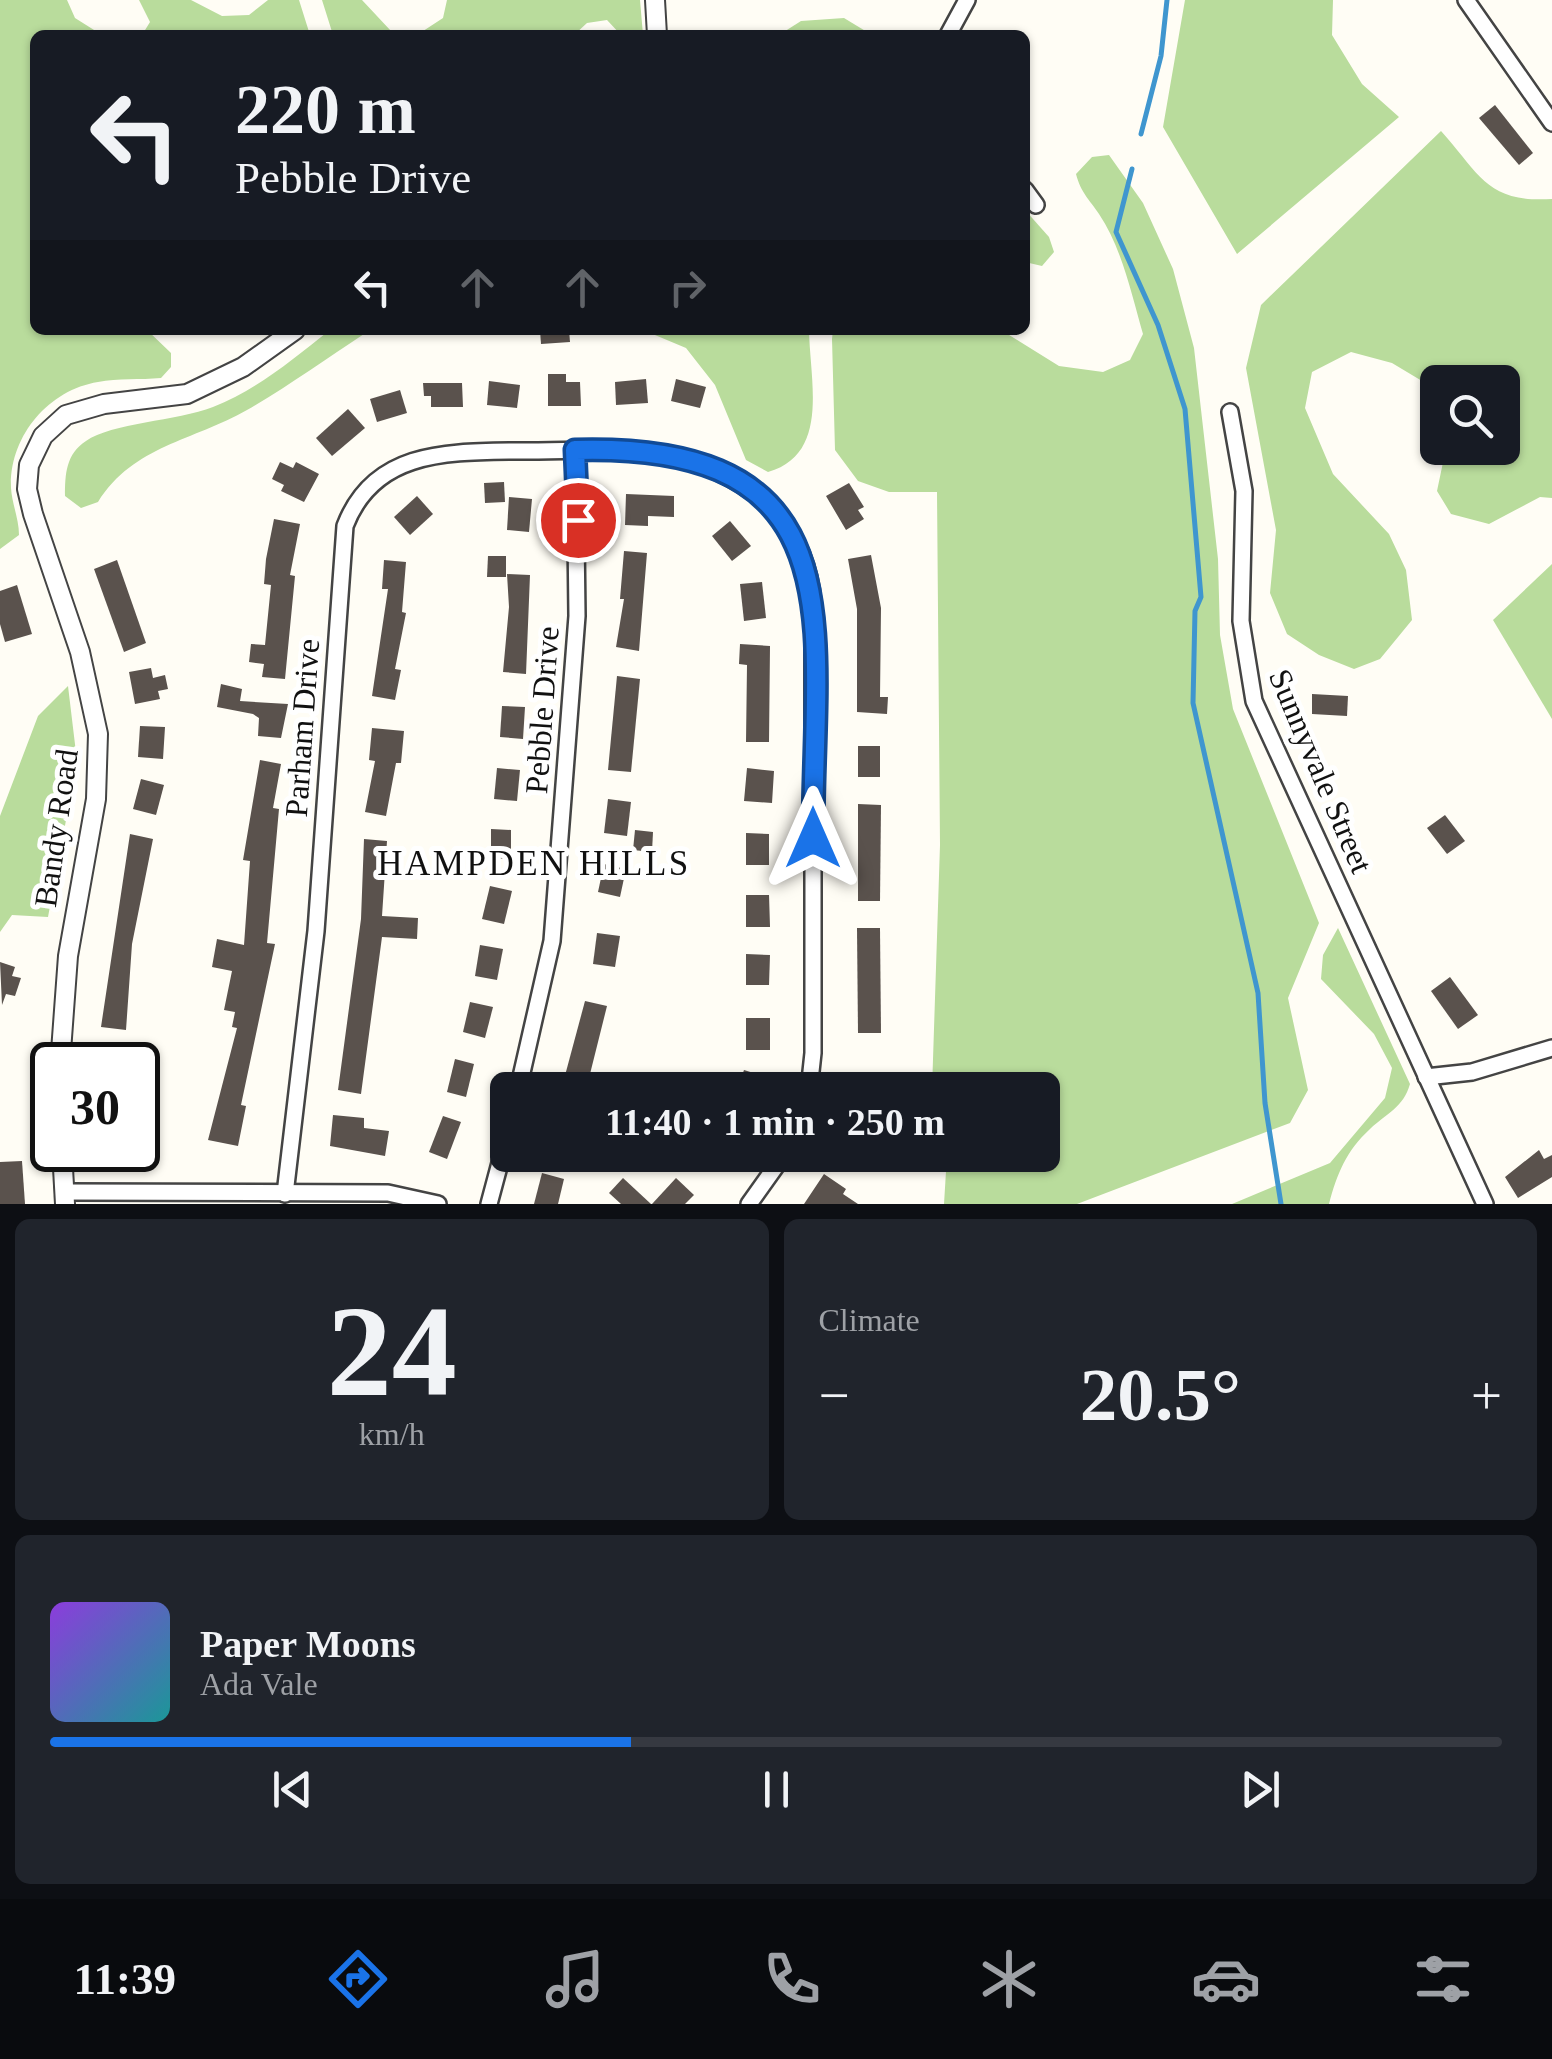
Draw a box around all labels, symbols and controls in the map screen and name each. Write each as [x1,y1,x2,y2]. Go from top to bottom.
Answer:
icon: left [70,70,200,200]
text: 220 m [235,71,416,148]
text: Pebble Drive [235,153,471,203]
icon: left [345,260,400,315]
icon: ahead [450,260,505,315]
icon: ahead [555,260,610,315]
icon: right [660,260,715,315]
map controls [1420,365,1520,465]
button: search [1420,365,1520,465]
pin [536,478,621,563]
icon: arrive [551,493,606,548]
street label: Pebble Drive [518,625,566,795]
street label: Parham Drive [278,638,326,818]
street label: Sunnyvale Street [1262,664,1380,878]
street label: Bandy Road [27,747,85,909]
position arrow [761,786,865,890]
district label: HAMPDEN HILLS [377,844,691,883]
speed limit sign: 30 [30,1042,160,1172]
text: 11:40 · 1 min · 250 m [605,1101,945,1143]
text: 24 [327,1279,457,1423]
text: Climate [819,1302,920,1338]
text: 20.5° [1080,1353,1241,1436]
text: − [819,1365,850,1426]
text: + [1471,1365,1502,1426]
text: km/h [359,1416,425,1452]
text: Paper Moons [200,1623,416,1665]
text: Ada Vale [200,1666,318,1702]
icon: previous [265,1762,320,1817]
icon: pause [749,1762,804,1817]
icon: next [1233,1762,1288,1817]
icon: directions [323,1944,393,2014]
icon: music [540,1944,610,2014]
icon: phone [757,1944,827,2014]
icon: climate [974,1944,1044,2014]
icon: car [1191,1944,1261,2014]
icon: filters [1408,1944,1478,2014]
text: 11:39 [74,1954,176,2004]

